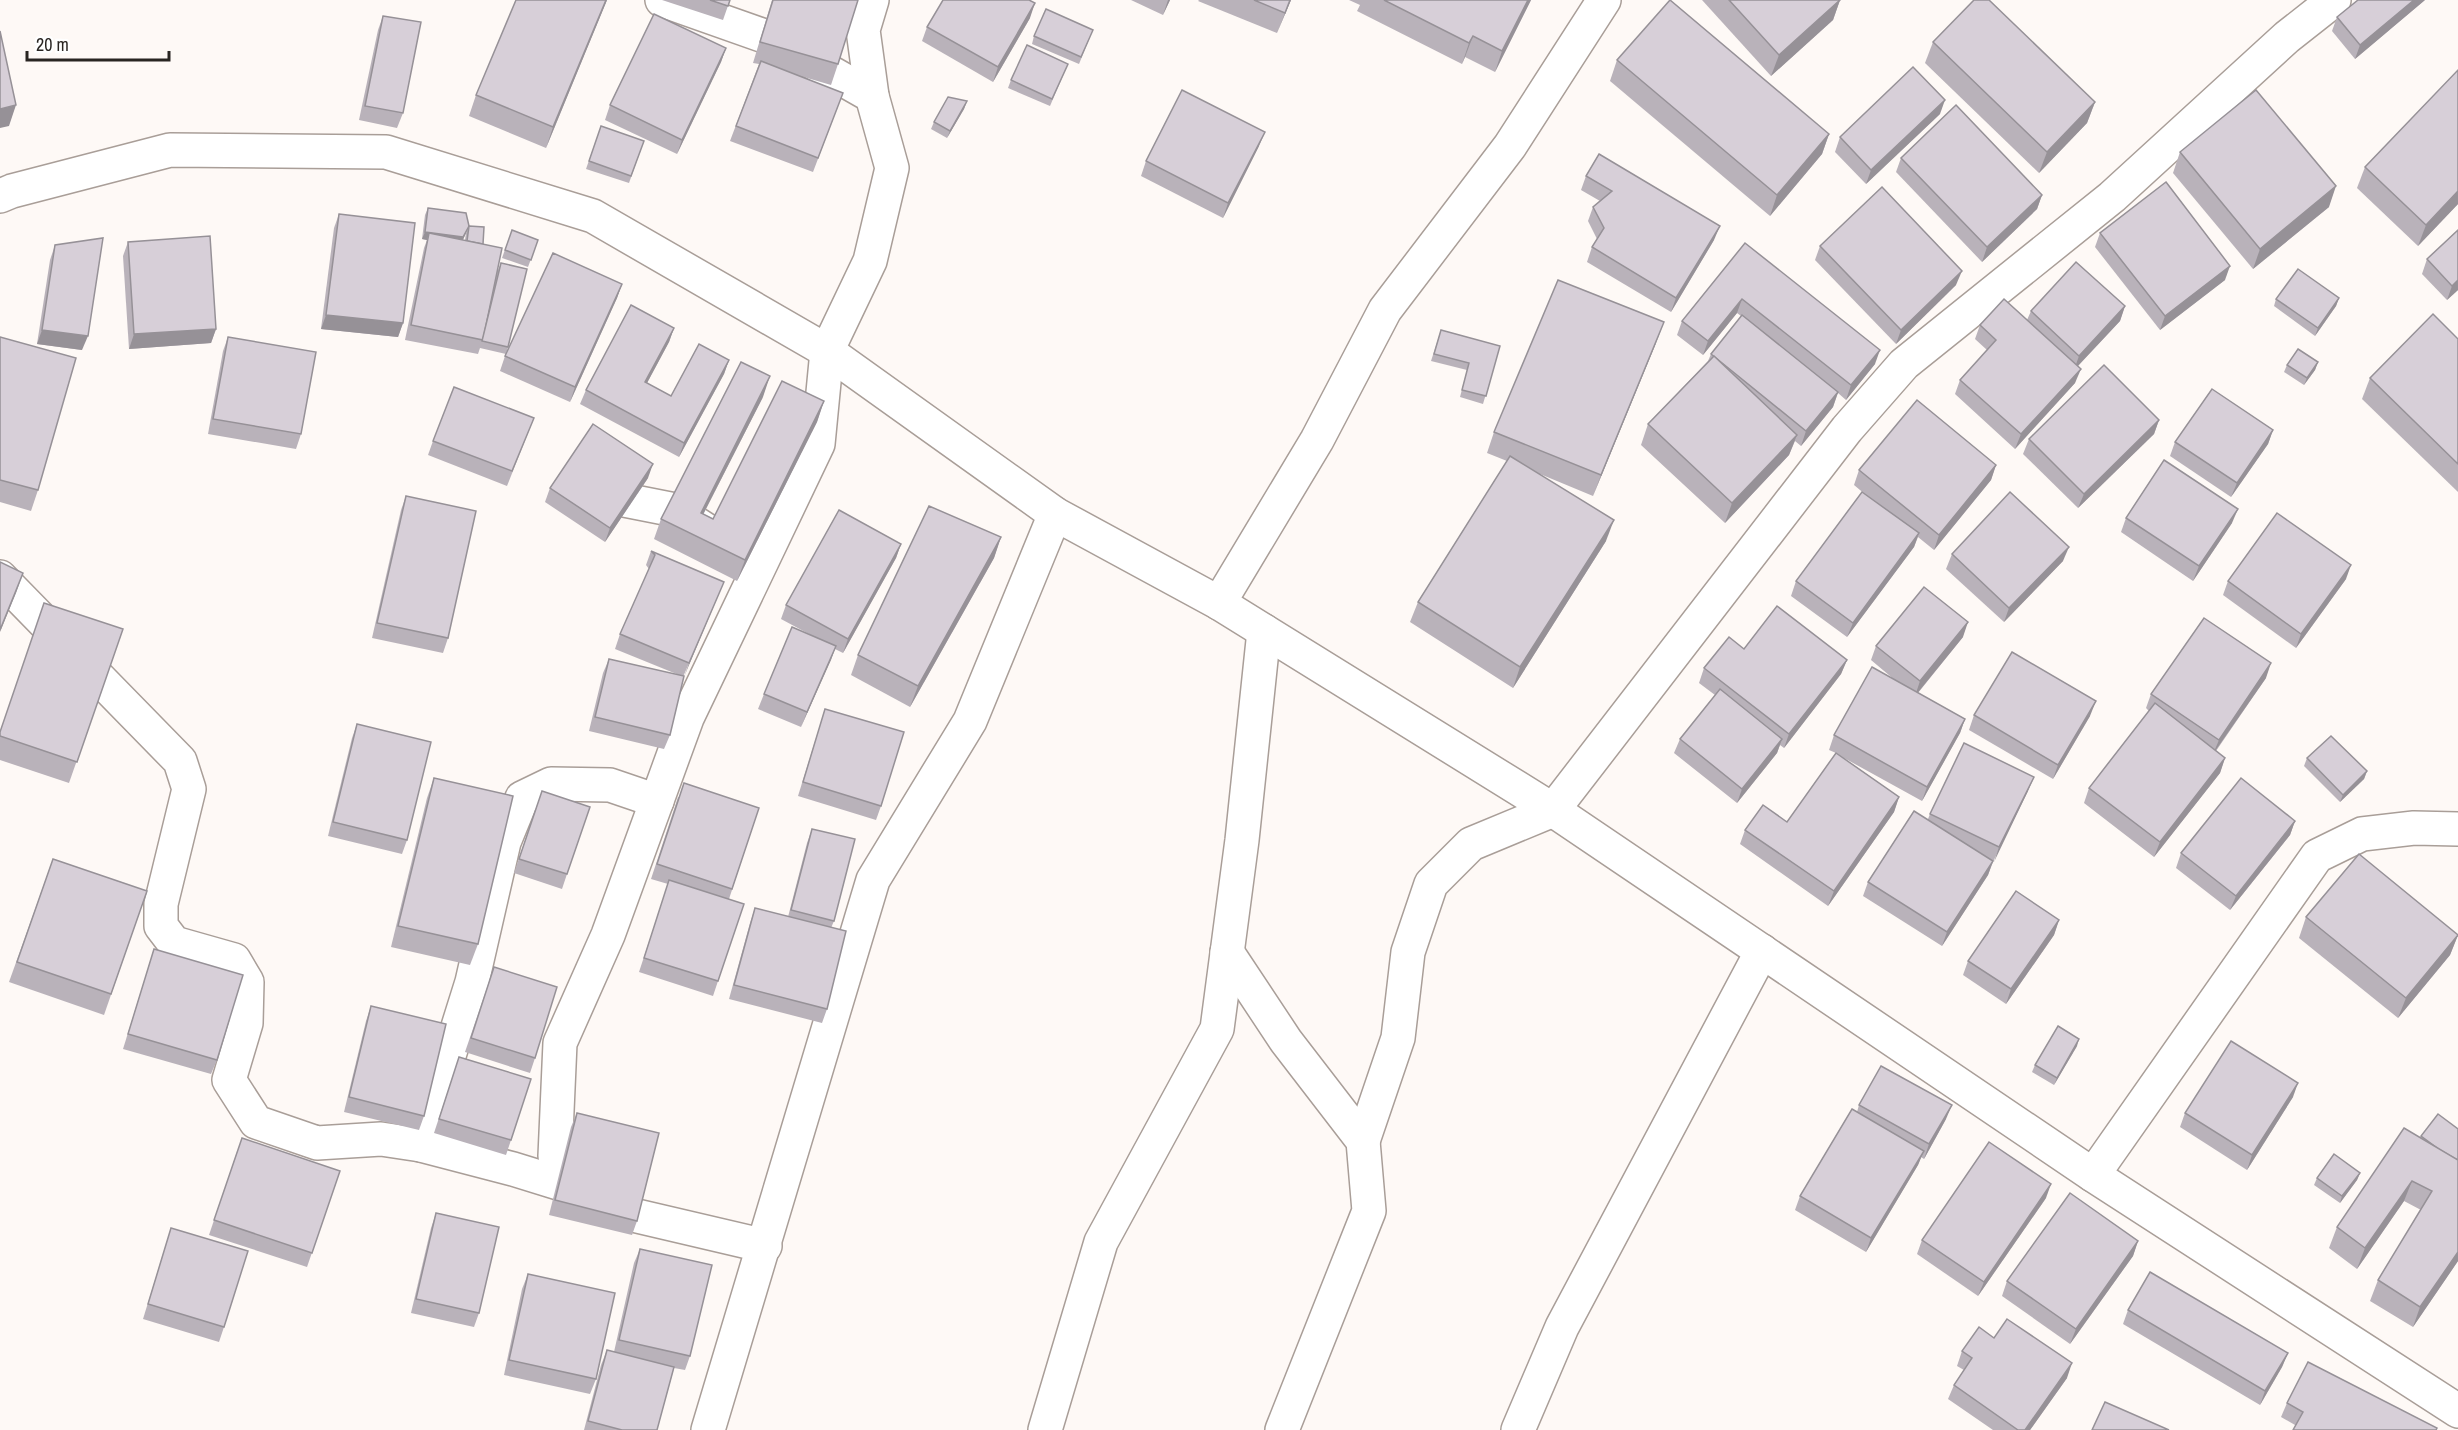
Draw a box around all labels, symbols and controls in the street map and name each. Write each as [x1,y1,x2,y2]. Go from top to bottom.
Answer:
scale bar [27,24,170,62]
text: 20 m [36,32,69,57]

